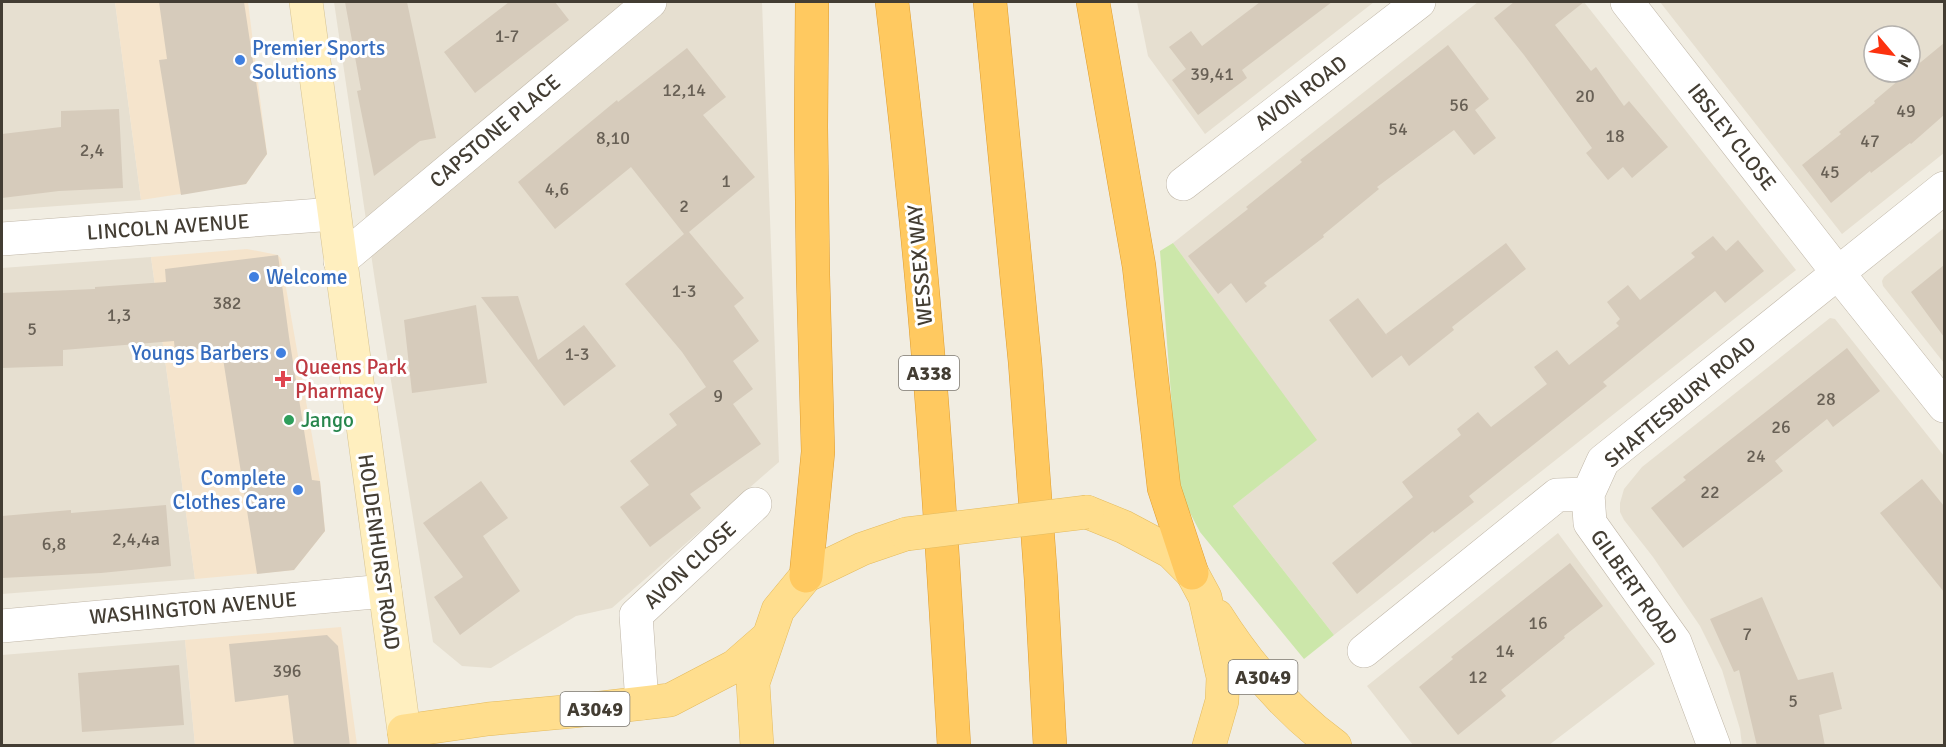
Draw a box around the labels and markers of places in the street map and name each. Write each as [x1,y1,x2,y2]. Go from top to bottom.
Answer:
place label: Premier Sports Solutions [252,35,385,85]
marker: Premier Sports Solutions [233,53,247,67]
place label: Welcome [266,264,347,290]
marker: Welcome [247,270,261,284]
place label: Youngs Barbers [131,340,269,366]
marker: Youngs Barbers [274,346,288,360]
place label: Queens Park Pharmacy [295,354,407,404]
marker: Queens Park Pharmacy [276,372,290,386]
place label: Jango [301,407,354,433]
marker: Jango [282,413,296,427]
place label: Complete Clothes Care [173,465,286,515]
marker: Complete Clothes Care [291,483,305,497]

